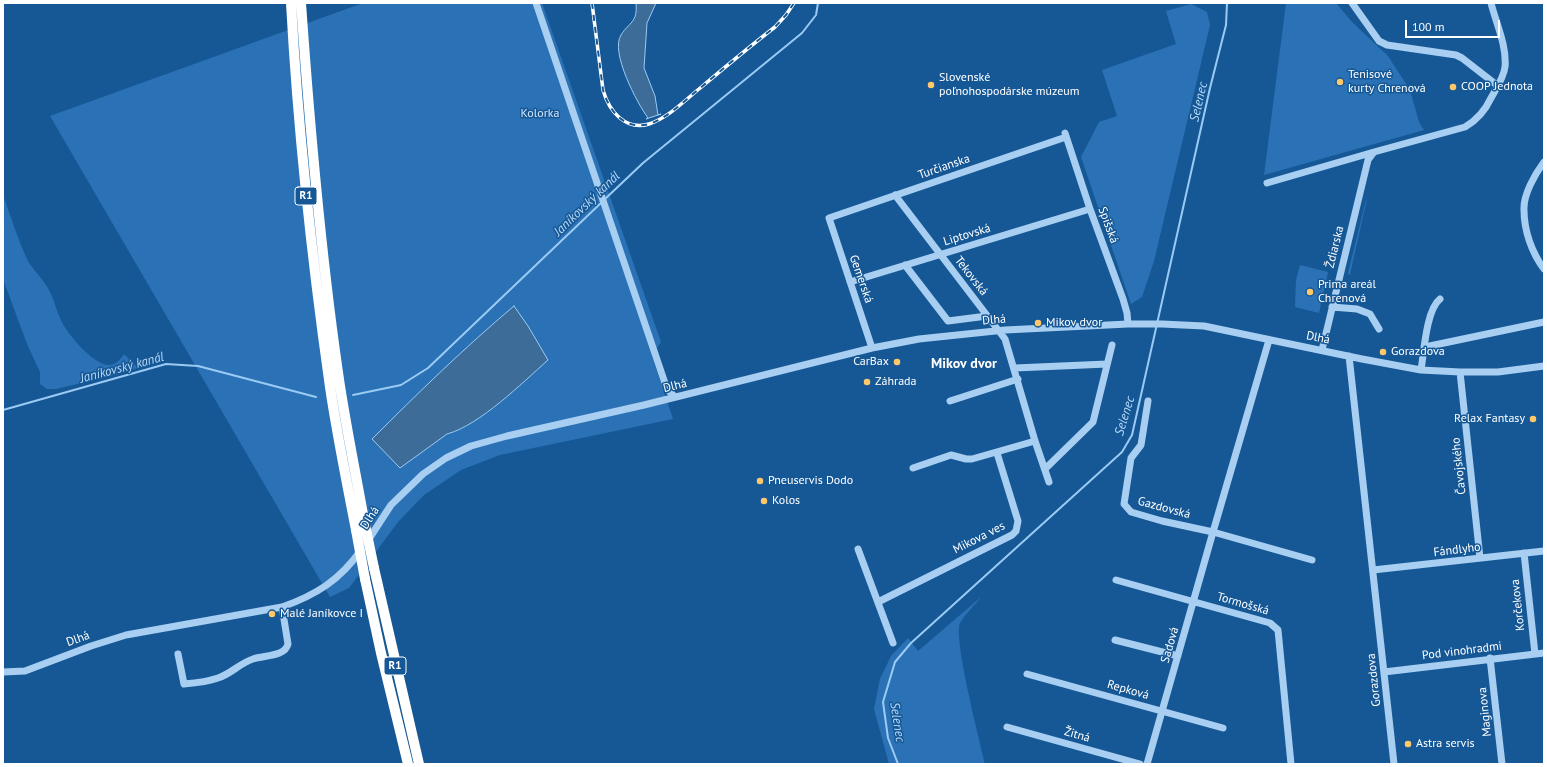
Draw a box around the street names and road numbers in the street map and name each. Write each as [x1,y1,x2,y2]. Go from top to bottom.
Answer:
street label: Turčianska [916,151,972,183]
road number: R1 [295,187,317,205]
street label: Spišská [1095,205,1121,245]
street label: Liptovská [942,221,992,249]
street label: Ždiarska [1323,224,1347,270]
street label: Gemerská [846,253,876,305]
street label: Tekovská [951,254,991,298]
street label: Dlhá [981,312,1007,328]
street label: Dlhá [1305,329,1331,347]
street label: Dlhá [662,376,688,396]
street label: Čavojského [1449,437,1469,495]
street label: Gazdovská [1136,494,1192,522]
street label: Dlhá [357,504,383,532]
street label: Mikova ves [951,519,1007,557]
street label: Fándlyho [1433,540,1481,560]
street label: Korčekova [1508,578,1528,632]
street label: Tormošská [1215,590,1271,618]
street label: Sadová [1158,625,1182,665]
street label: Dlhá [64,628,92,650]
street label: Pod vinohradmi [1421,639,1503,663]
street label: Gorazdova [1364,653,1384,707]
road number: R1 [384,657,406,675]
street label: Repková [1105,677,1151,703]
street label: Maginova [1475,687,1495,737]
street label: Žitná [1062,724,1092,746]

